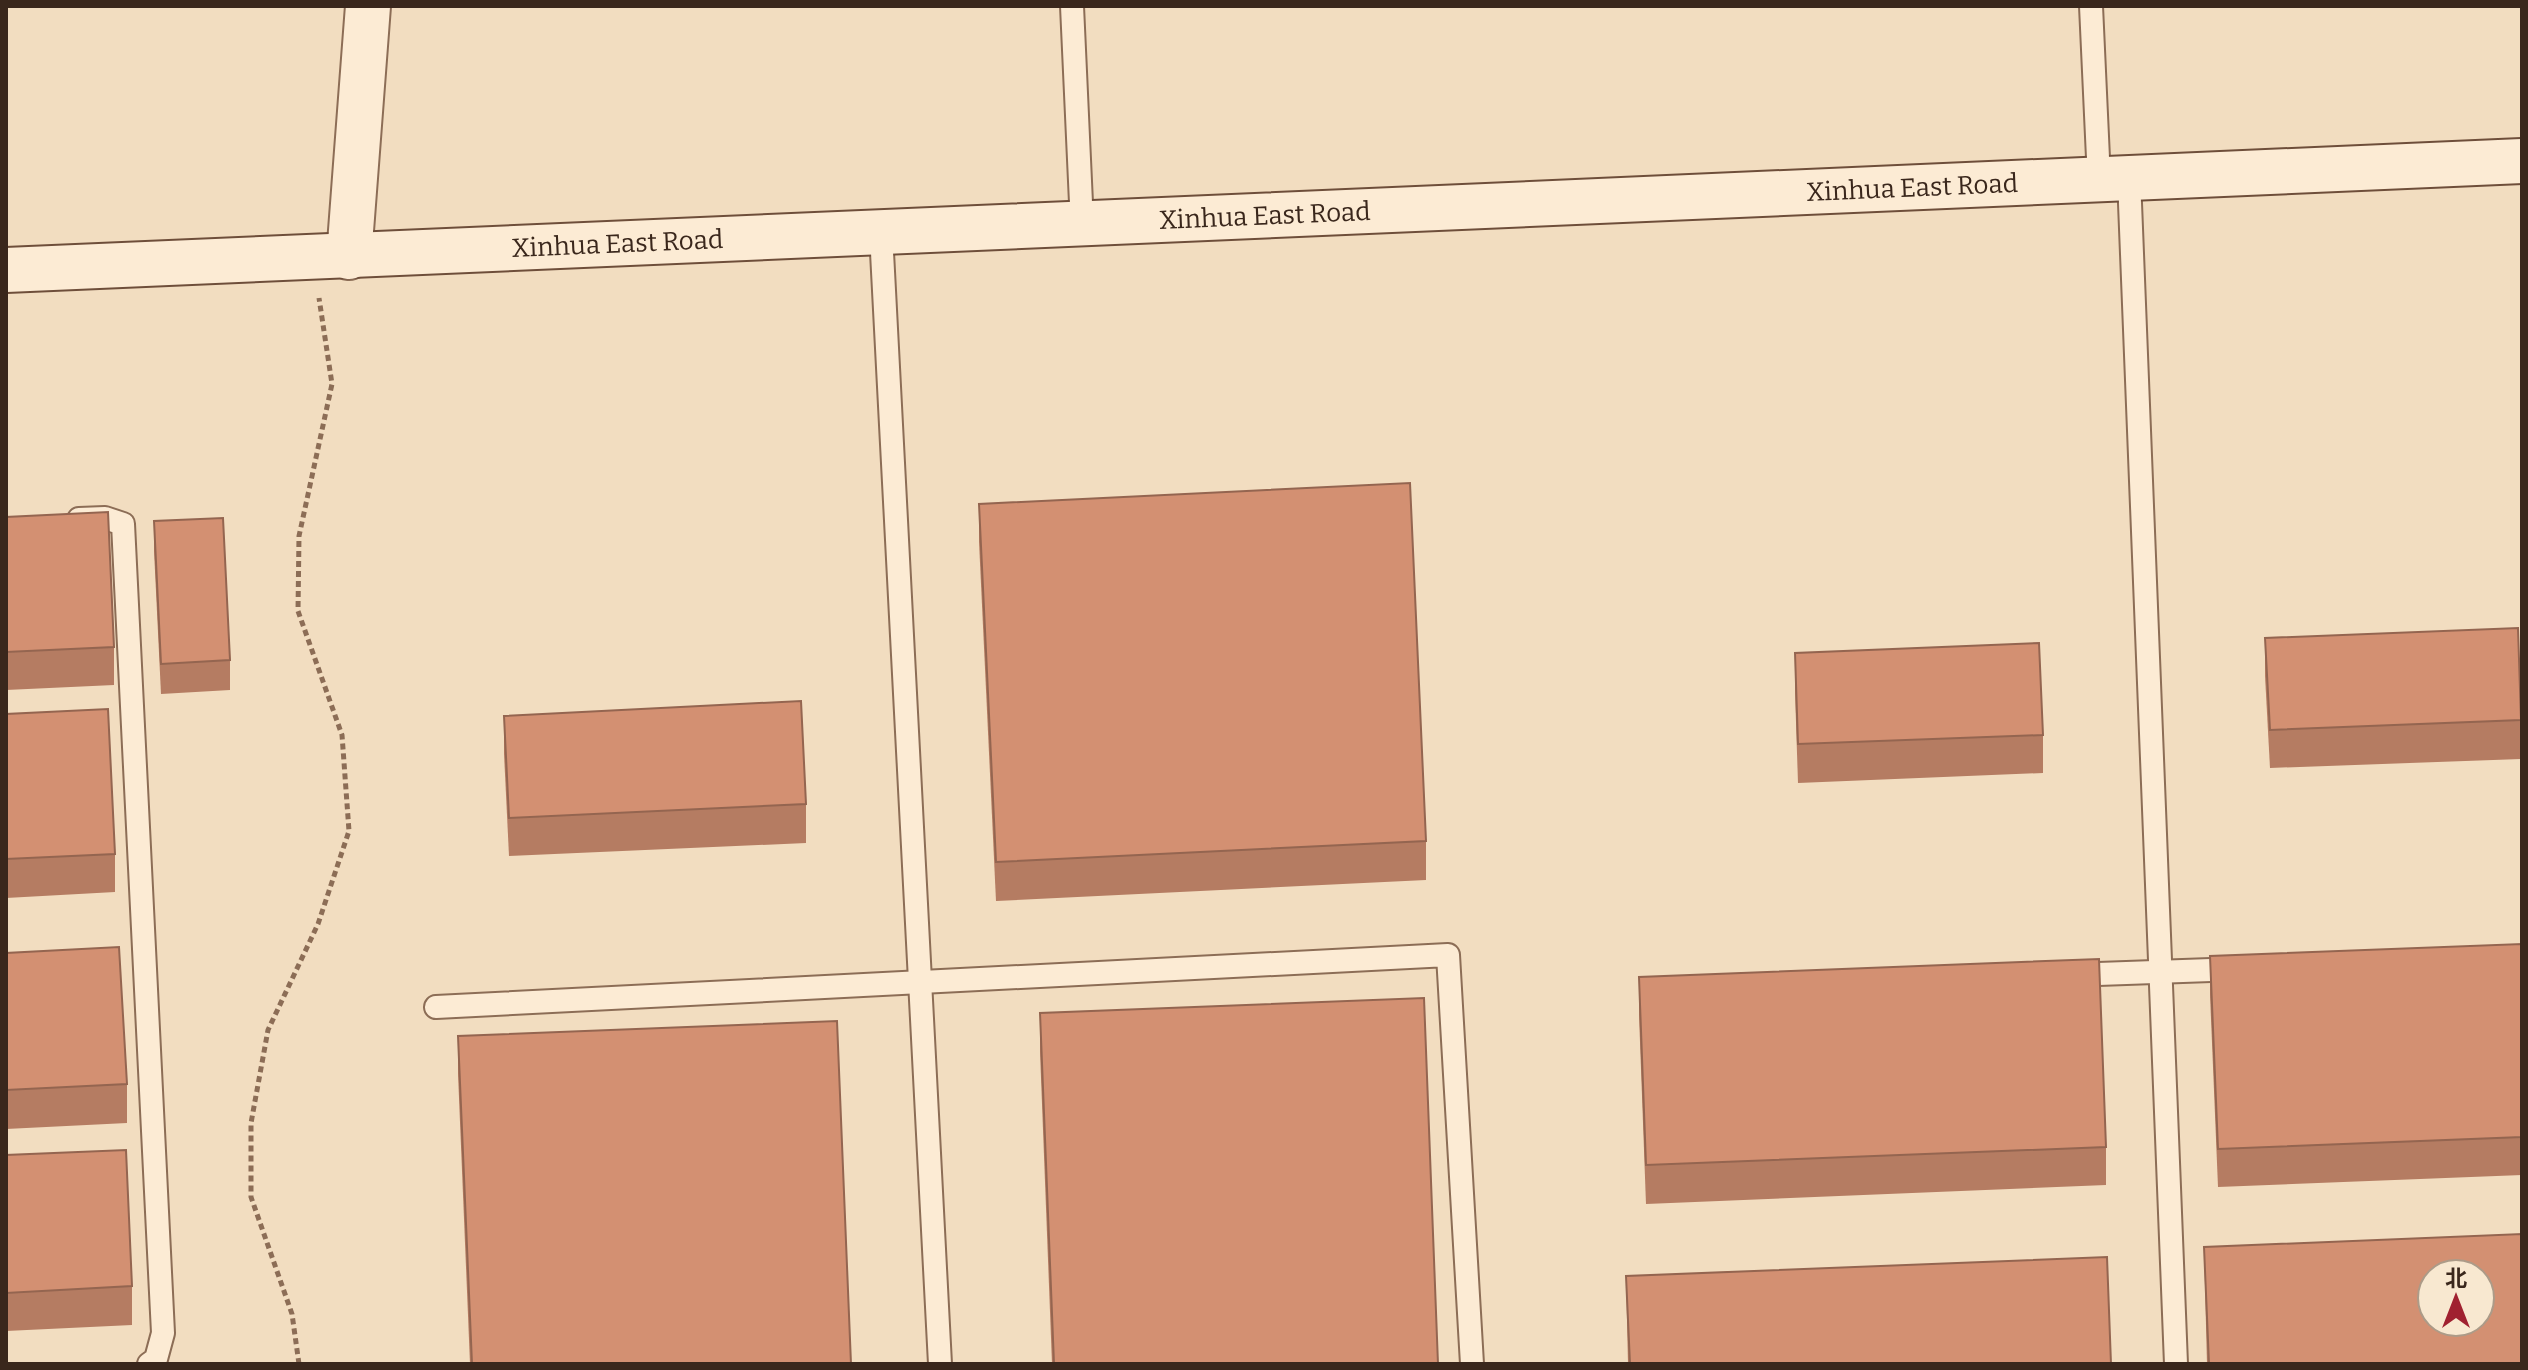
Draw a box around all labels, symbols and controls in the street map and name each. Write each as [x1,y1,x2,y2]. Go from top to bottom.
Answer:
street label: Xinhua East Road [1806,168,2019,208]
street label: Xinhua East Road [1158,196,1371,236]
street label: Xinhua East Road [511,224,724,264]
north arrow [2416,1258,2496,1338]
text: 北 [2445,1265,2467,1292]

